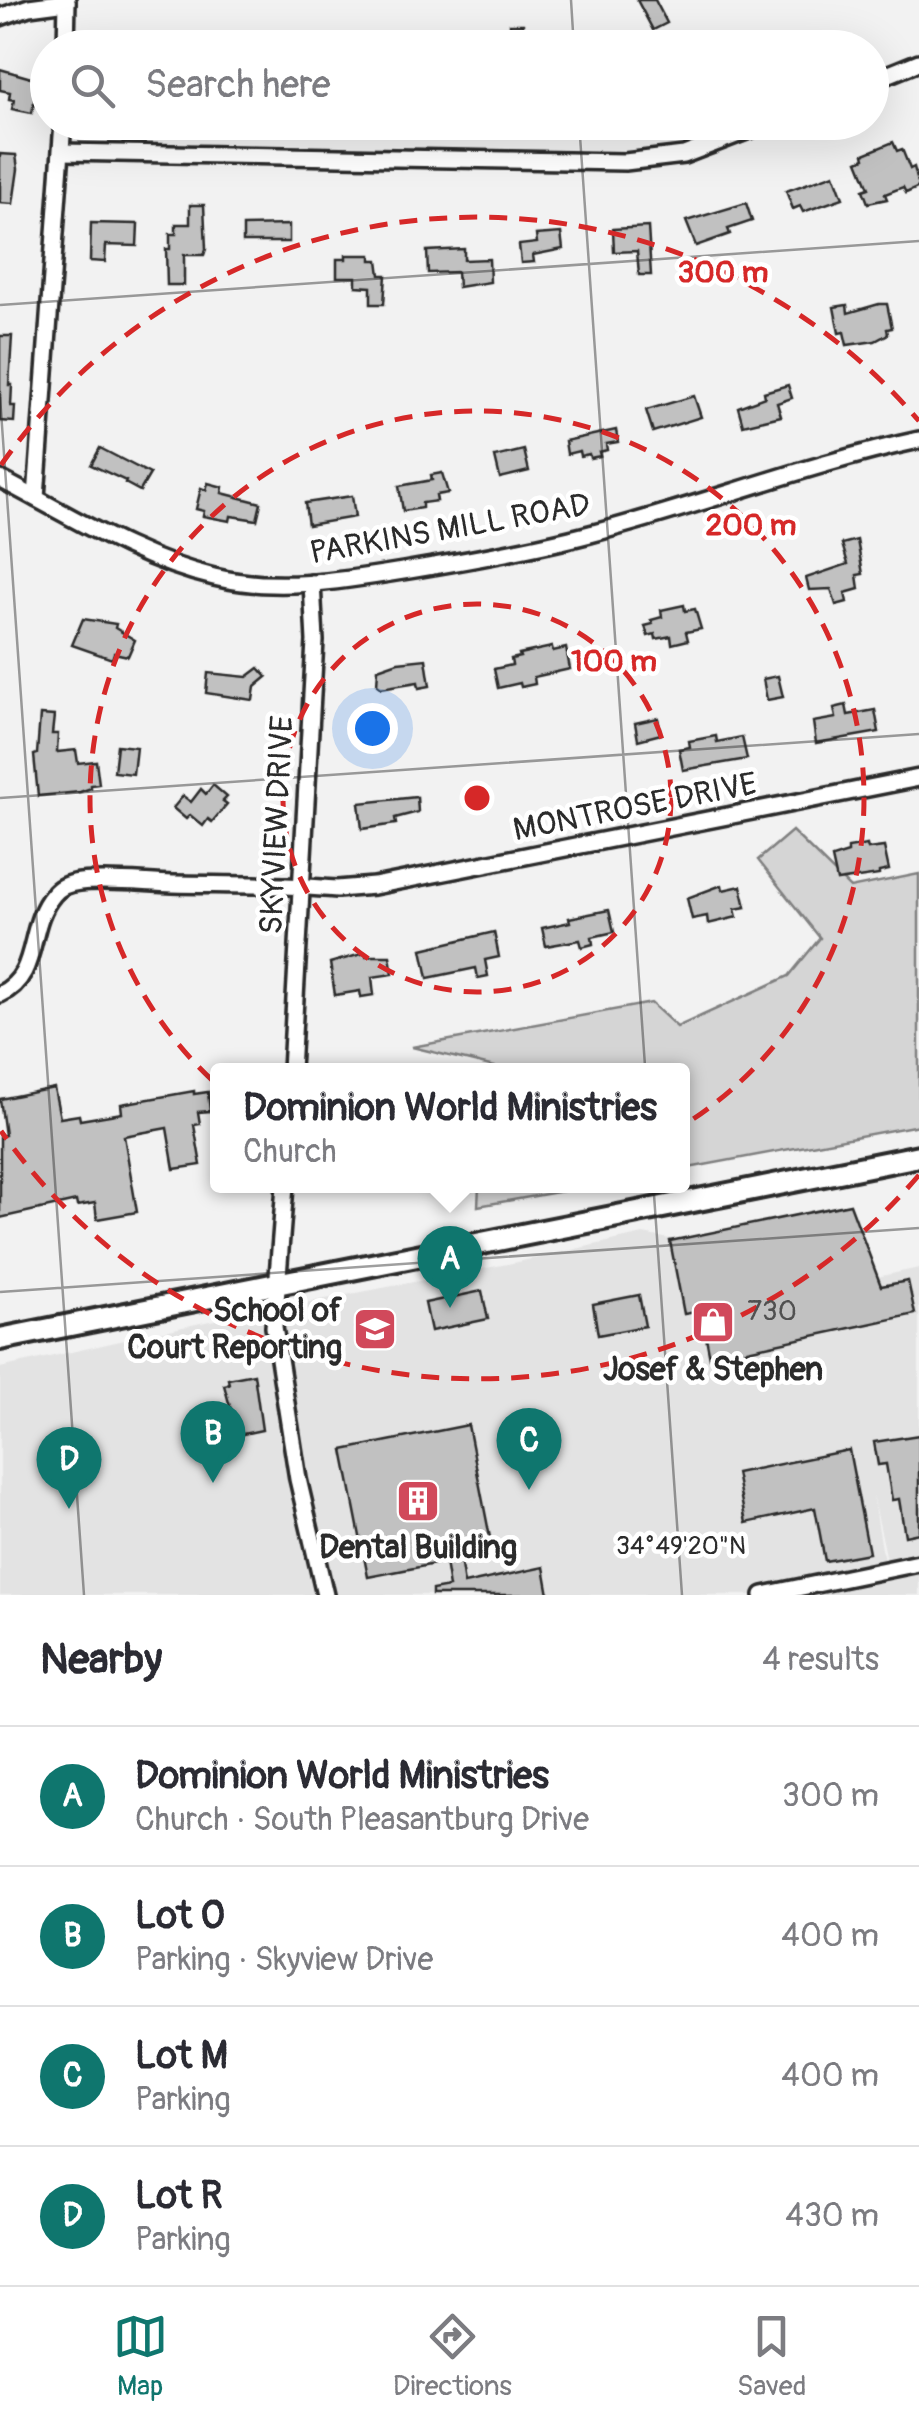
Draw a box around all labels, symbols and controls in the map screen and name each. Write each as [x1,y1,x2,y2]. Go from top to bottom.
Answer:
search box [30,30,889,140]
icon: search [65,58,120,113]
text: Search here [145,61,331,109]
text: 300 m [678,254,768,291]
street label: PARKINS MILL ROAD [307,485,593,573]
text: 200 m [706,507,796,544]
text: 100 m [571,643,657,680]
your location [347,703,398,754]
street label: SKYVIEW DRIVE [251,715,303,935]
street label: MONTROSE DRIVE [510,764,760,850]
centre of rings [459,780,495,816]
popup [210,1063,690,1193]
text: Dominion World Ministries [243,1084,657,1132]
text: Church [243,1132,337,1172]
pin: A [418,1226,482,1308]
place label: School of Court Reporting [127,1291,343,1368]
house number: 730 [747,1294,797,1329]
shop icon: Josef & Stephen [690,1299,736,1345]
school or university icon: School of Court Reporting [352,1306,398,1352]
place label: Josef & Stephen [603,1350,823,1390]
pin: B [180,1400,246,1483]
pin: C [496,1408,562,1490]
pin: D [36,1426,102,1509]
building icon: Dental Building [395,1478,441,1524]
place label: Dental Building [319,1528,517,1568]
text: 34°49'20"N [616,1531,746,1562]
text: Nearby [40,1634,162,1686]
text: 4 results [762,1640,879,1680]
text: Dominion World Ministries [135,1752,549,1800]
text: A [62,1776,83,1816]
text: 300 m [782,1776,879,1816]
text: Church · South Pleasantburg Drive [135,1800,589,1840]
text: Lot O [135,1892,225,1940]
text: B [63,1916,82,1956]
text: 400 m [781,1916,879,1956]
text: Parking · Skyview Drive [135,1940,433,1980]
text: Lot M [135,2032,228,2080]
text: C [63,2056,82,2096]
text: 400 m [781,2056,879,2096]
text: Parking [135,2080,231,2120]
text: Lot R [135,2172,222,2220]
text: D [62,2196,83,2236]
text: 430 m [785,2196,879,2236]
text: Parking [135,2220,231,2260]
tab: Map [113,2309,168,2404]
tab: Directions [393,2309,512,2404]
tab: Saved [737,2309,806,2404]

